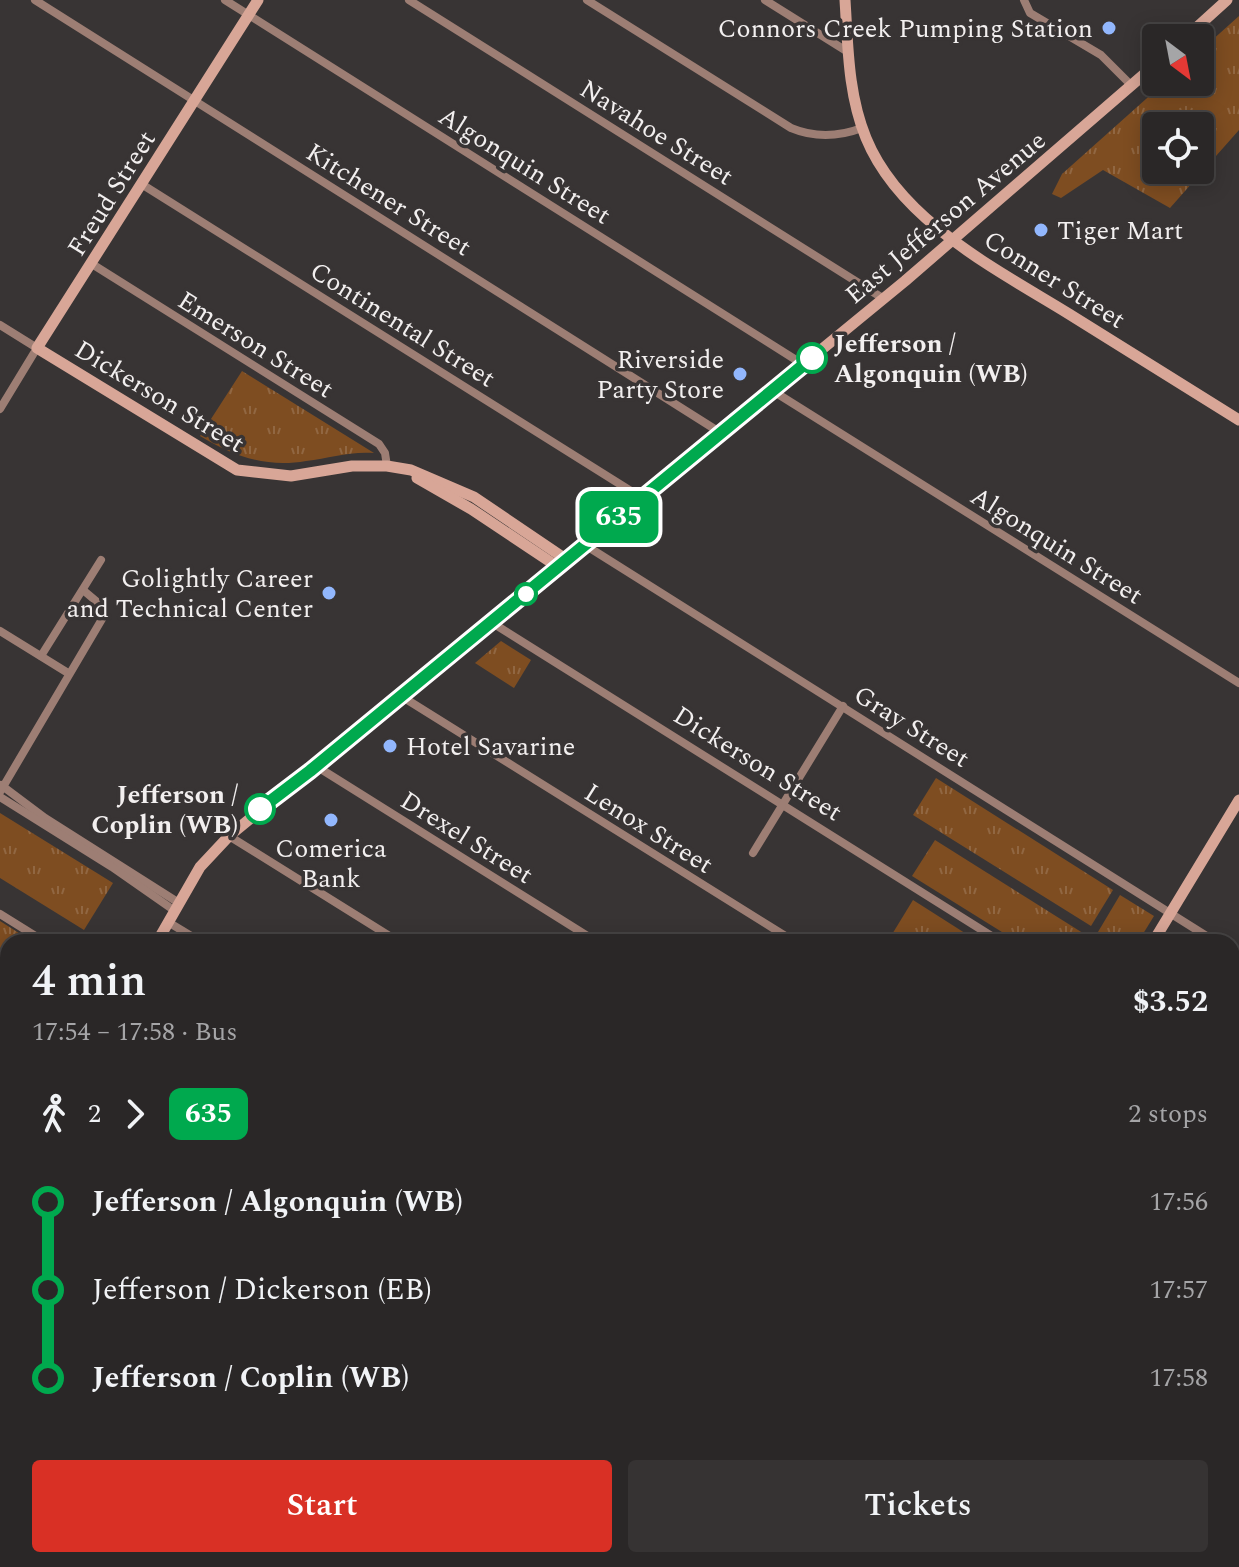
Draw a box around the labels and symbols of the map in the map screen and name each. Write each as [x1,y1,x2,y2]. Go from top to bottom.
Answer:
place label: Connors Creek Pumping Station [718,9,1093,49]
marker: Connors Creek Pumping Station [1100,19,1118,37]
north arrow [1142,24,1214,96]
street label: Navahoe Street [572,70,741,196]
street label: Algonquin Street [430,97,619,235]
street label: East Jefferson Avenue [836,121,1055,314]
street label: Freud Street [57,123,166,264]
street label: Kitchener Street [298,133,479,267]
place label: Tiger Mart [1057,211,1183,251]
street label: Conner Street [976,220,1133,339]
marker: Tiger Mart [1032,221,1050,239]
street label: Continental Street [302,252,503,398]
street label: Emerson Street [170,281,341,409]
place label: Jefferson / Algonquin (WB) [834,324,1027,394]
street label: Dickerson Street [67,330,252,464]
place label: Riverside Party Store [596,340,724,410]
marker: Jefferson / Algonquin (WB) [797,343,827,373]
marker: Riverside Party Store [731,365,749,383]
street label: Algonquin Street [962,477,1151,615]
line badge: 635 [573,491,665,543]
place label: Golightly Career and Technical Center [67,559,313,629]
unlabelled marker [515,583,537,605]
marker: Golightly Career and Technical Center [320,584,338,602]
street label: Gray Street [846,675,977,778]
street label: Dickerson Street [665,696,850,832]
place label: Hotel Savarine [406,727,575,767]
marker: Hotel Savarine [381,737,399,755]
street label: Lenox Street [576,773,721,884]
place label: Jefferson / Coplin (WB) [91,775,238,845]
street label: Drexel Street [392,781,541,895]
marker: Jefferson / Coplin (WB) [245,794,275,824]
marker: Comerica Bank [322,811,340,829]
place label: Comerica Bank [275,829,387,899]

